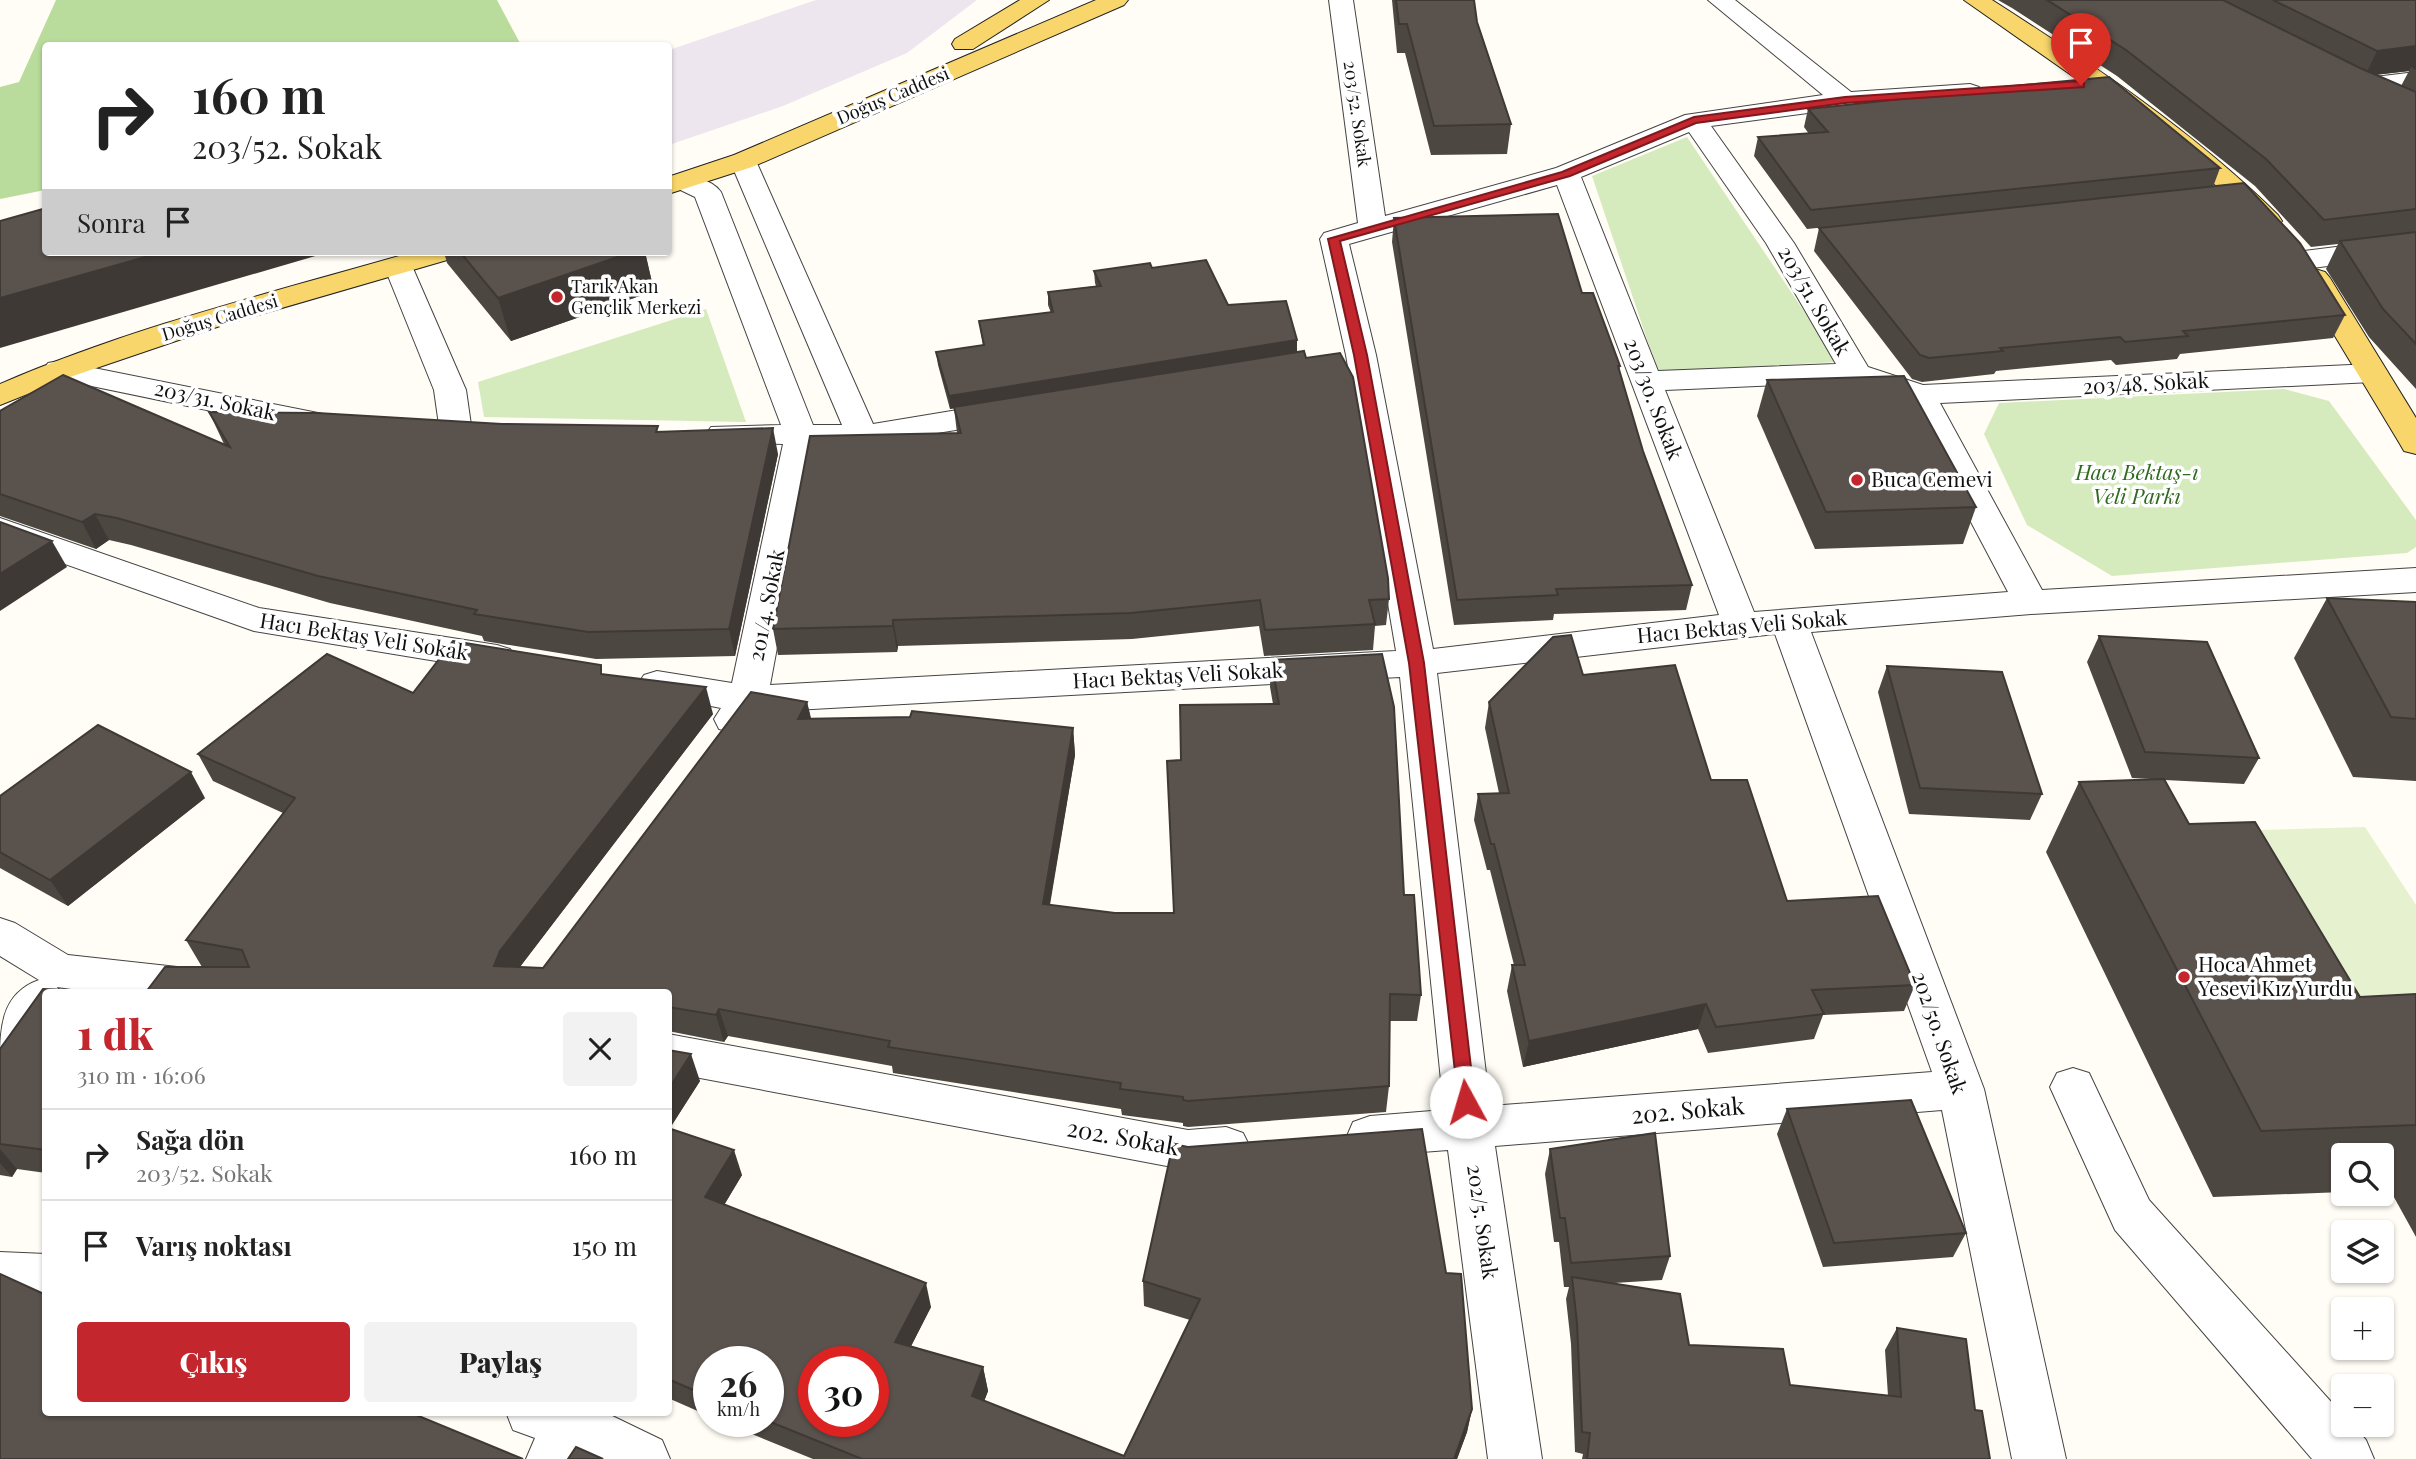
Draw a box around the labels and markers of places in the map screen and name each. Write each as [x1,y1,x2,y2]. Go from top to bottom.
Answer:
pin [2051,13,2111,85]
place label: Tarık Akan Gençlik Merkezi [571,274,701,319]
marker: Tarık Akan Gençlik Merkezi [549,289,565,305]
place label: Buca Cemevi [1871,464,1993,492]
marker: Buca Cemevi [1849,472,1865,488]
place label: Hoca Ahmet Yesevi Kız Yurdu [2197,949,2353,1001]
marker: Hoca Ahmet Yesevi Kız Yurdu [2176,969,2192,985]

